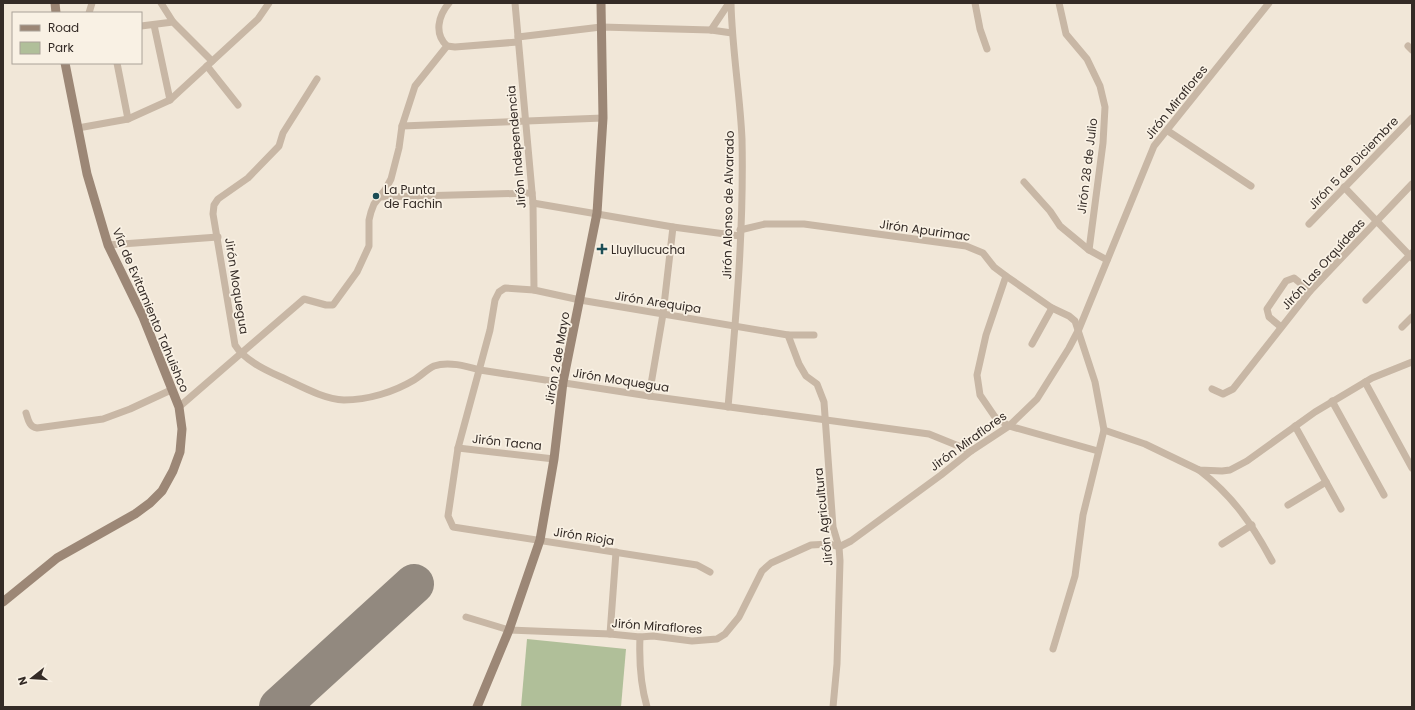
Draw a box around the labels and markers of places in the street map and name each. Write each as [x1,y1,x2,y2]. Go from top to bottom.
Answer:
place label: La Punta de Fachin [384,181,443,212]
marker: La Punta de Fachin [371,191,381,201]
place label: Lluyllucucha [611,241,685,258]
marker: Lluyllucucha [596,243,608,255]

